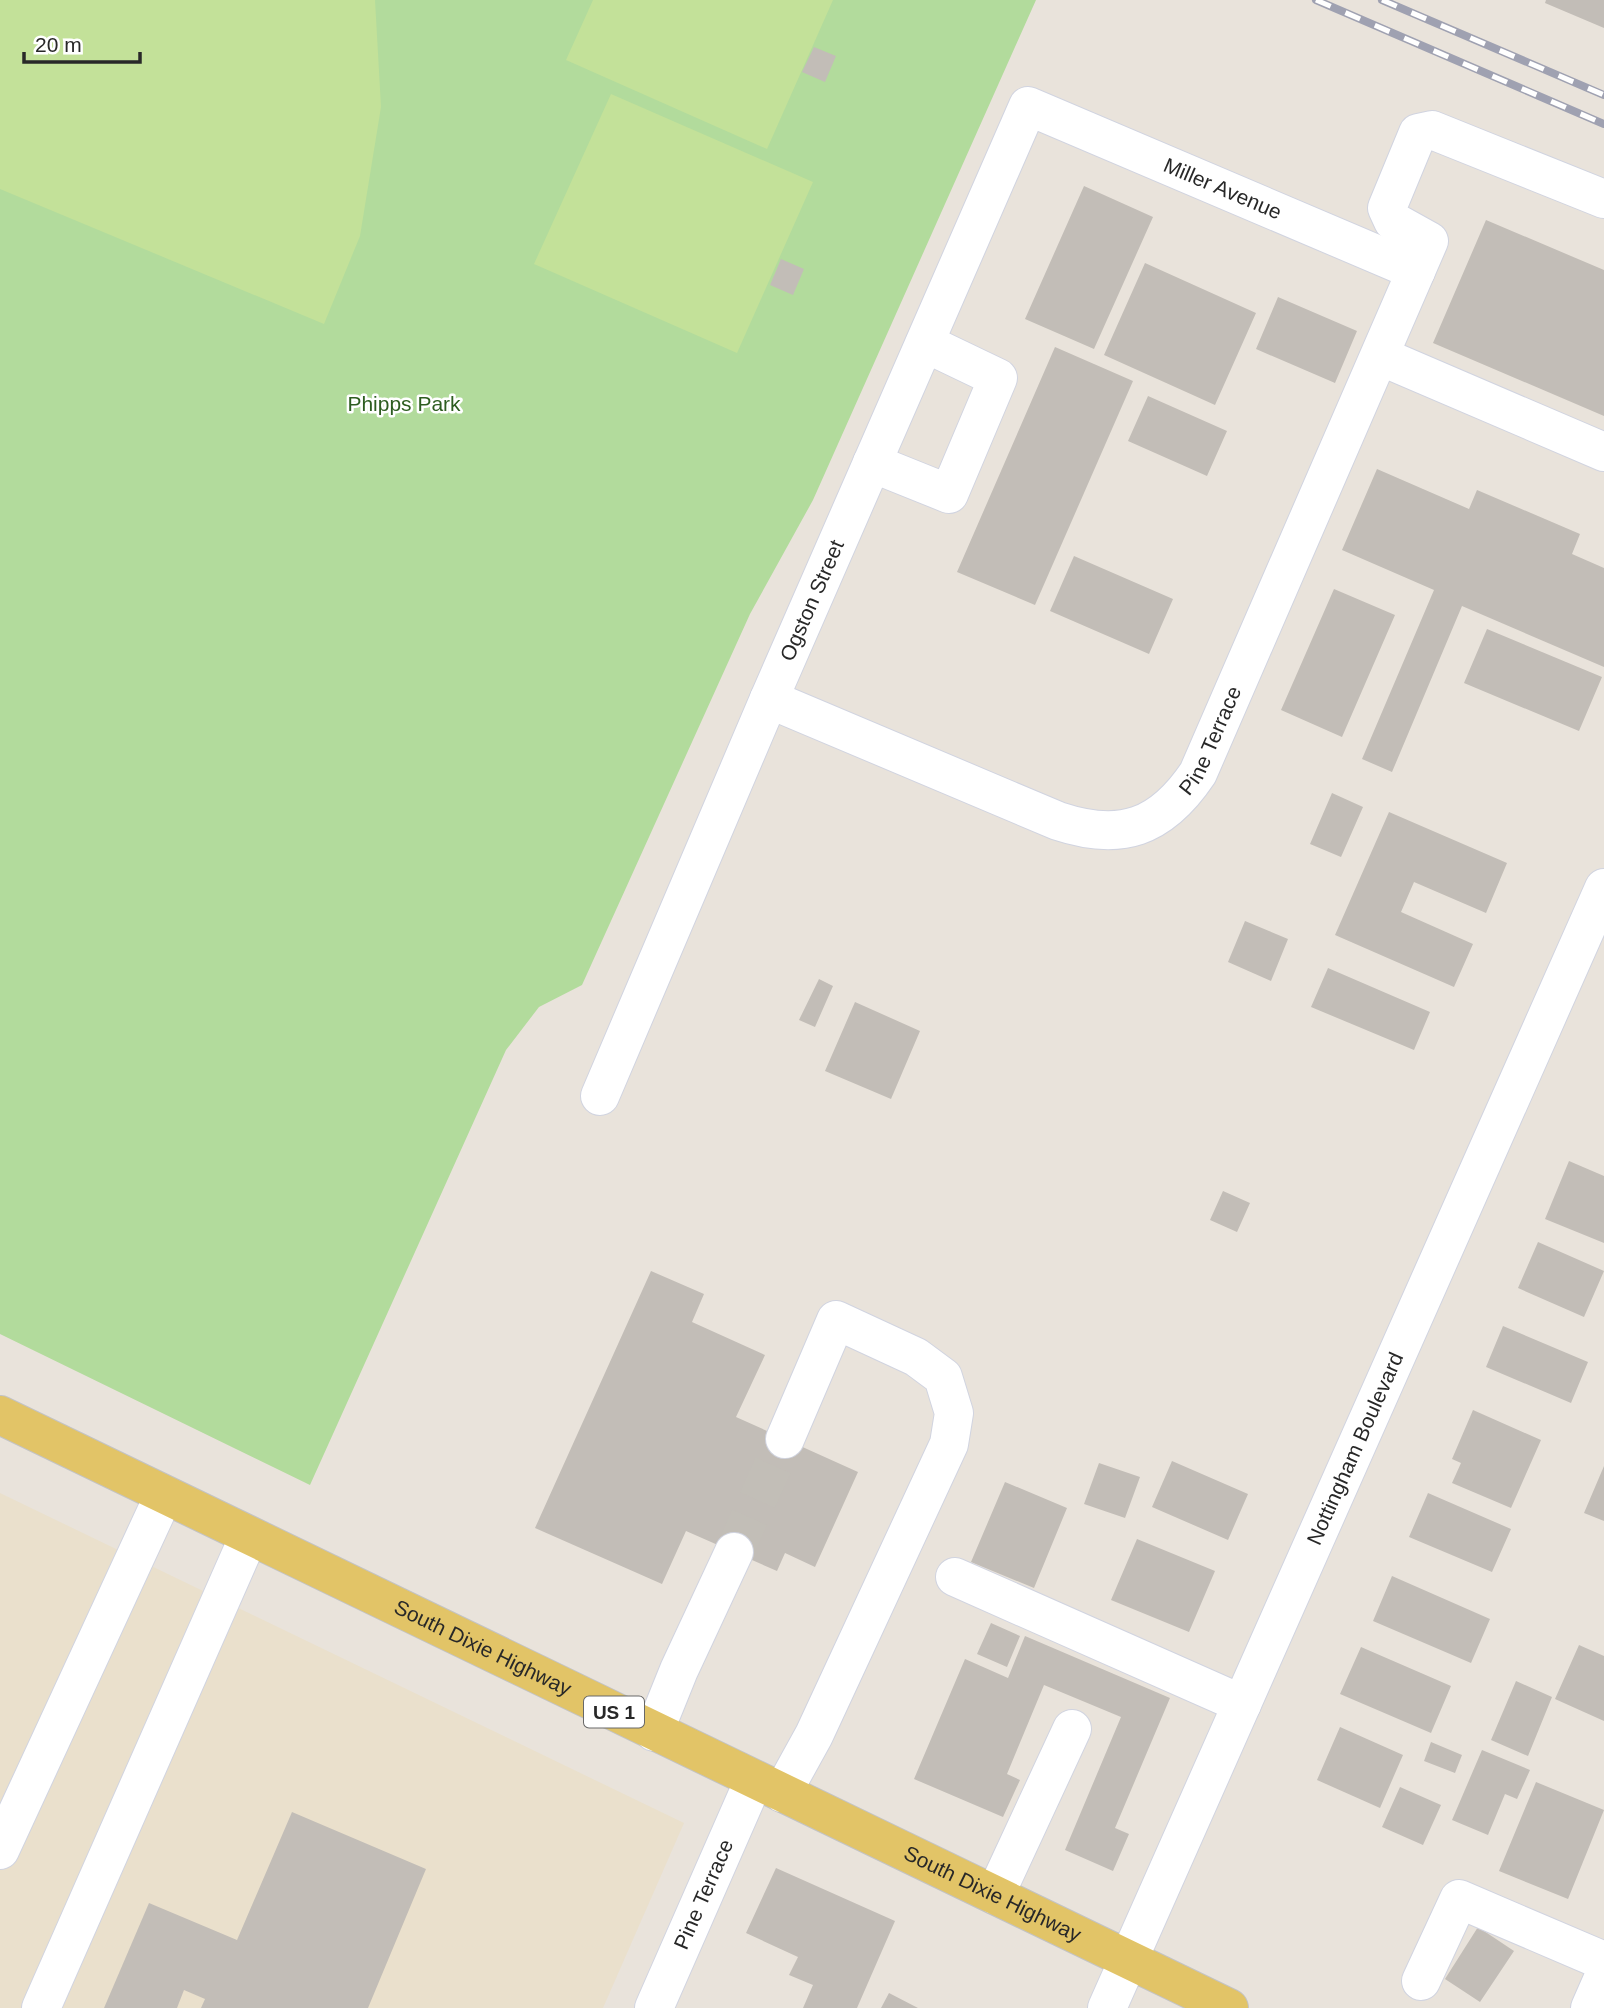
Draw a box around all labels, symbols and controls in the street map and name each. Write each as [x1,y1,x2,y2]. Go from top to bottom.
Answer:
scale bar [24,21,140,65]
text: 20 m [35,33,82,56]
street label: Miller Avenue [1160,153,1285,223]
park label: Phipps Park [347,392,461,415]
street label: Ogston Street [775,536,848,664]
street label: Pine Terrace [1174,683,1245,799]
street label: Nottingham Boulevard [1302,1349,1407,1548]
street label: South Dixie Highway [391,1595,576,1700]
road number: US 1 [584,1696,644,1728]
street label: Pine Terrace [669,1836,737,1953]
street label: South Dixie Highway [900,1841,1085,1946]

